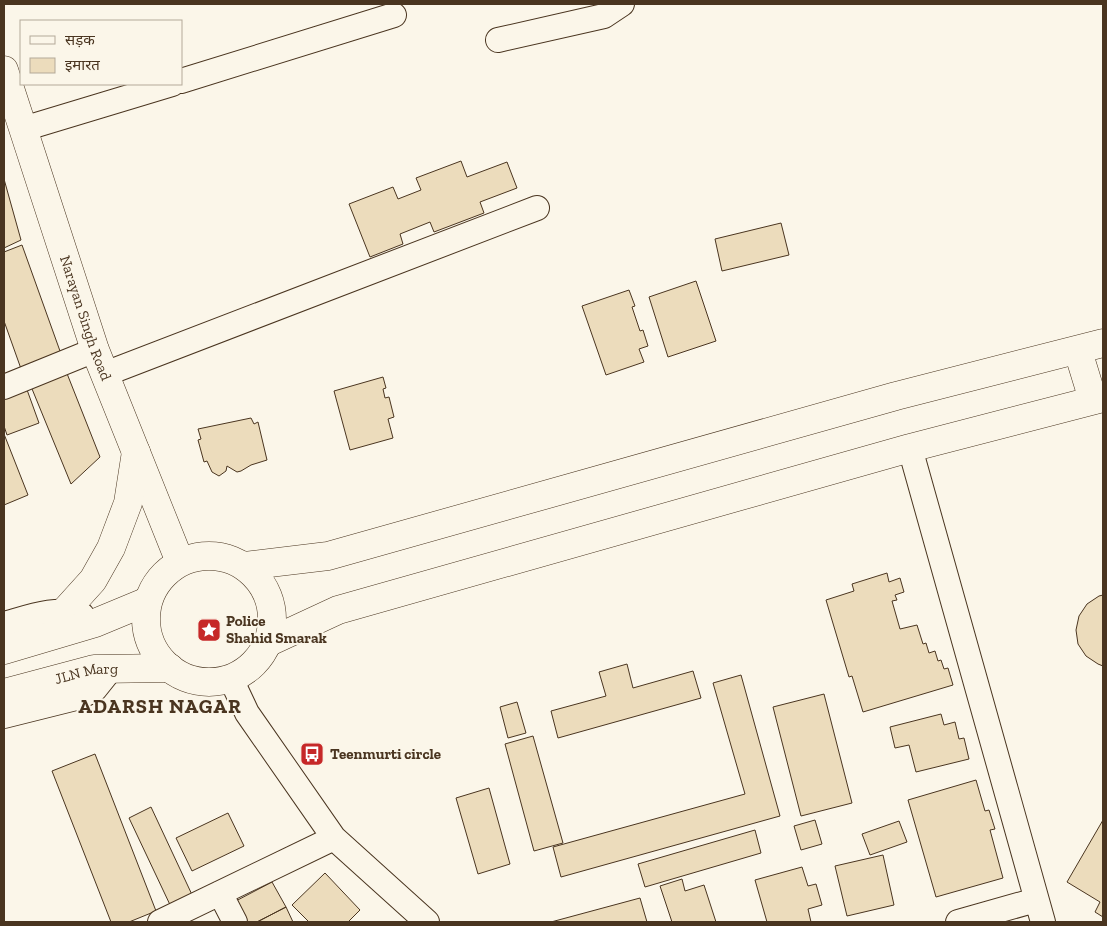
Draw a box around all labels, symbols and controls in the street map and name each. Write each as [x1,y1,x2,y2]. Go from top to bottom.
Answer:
legend [20,20,182,85]
text: सड़क [65,31,95,49]
text: इमारत [65,56,100,74]
street label: Narayan Singh Road [56,253,116,384]
place label: Police Shahid Smarak [226,612,328,647]
place icon: Police Shahid Smarak [196,617,222,643]
street label: JLN Marg [53,660,118,688]
district label: ADARSH NAGAR [78,694,242,718]
bus stop icon: Teenmurti circle [299,741,325,767]
place label: Teenmurti circle [330,745,441,763]

